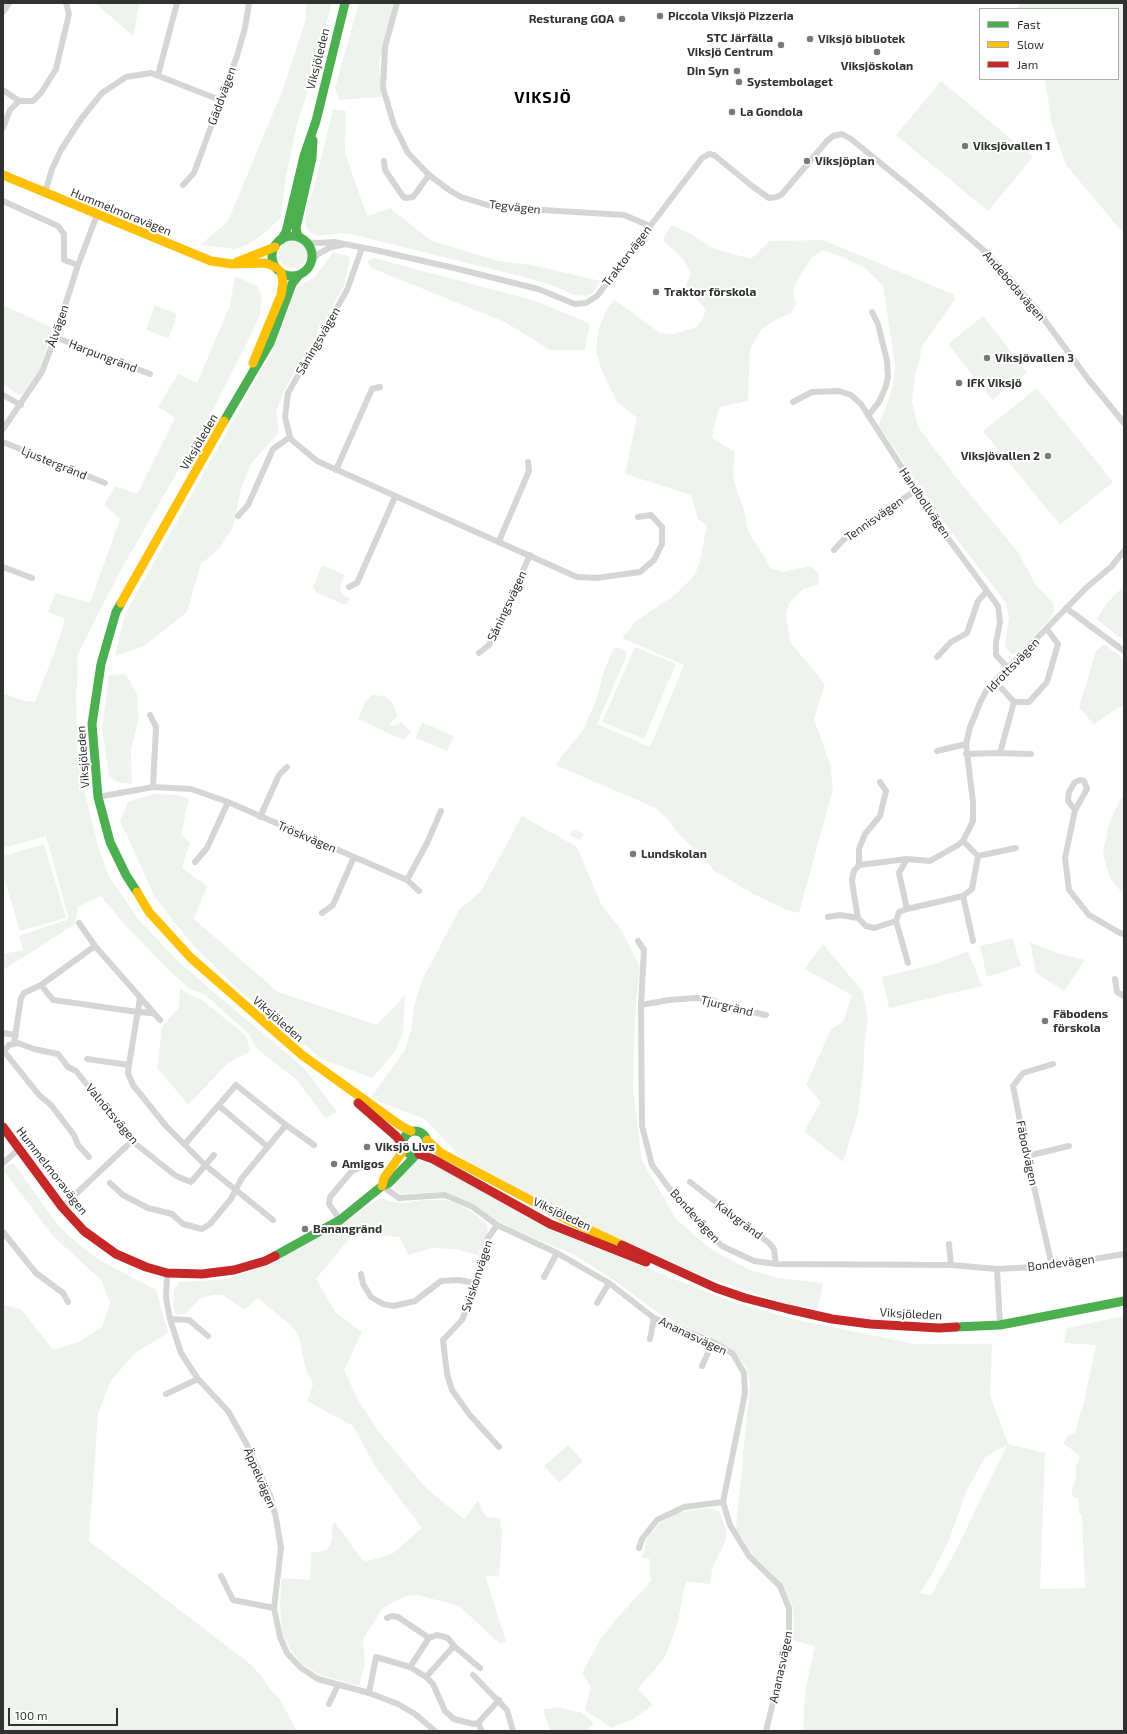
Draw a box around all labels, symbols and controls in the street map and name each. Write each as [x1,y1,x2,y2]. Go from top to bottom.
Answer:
legend [979,8,1119,80]
place label: Piccola Viksjö Pizzeria [668,9,794,23]
marker: Piccola Viksjö Pizzeria [655,11,665,21]
place label: Resturang GOA [529,12,614,26]
marker: Resturang GOA [617,14,627,24]
text: Fast [1017,17,1040,31]
street label: Viksjöleden [303,27,333,91]
place label: STC Järfälla Viksjö Centrum [687,31,773,59]
place label: Viksjö bibliotek [818,32,905,46]
marker: Viksjö bibliotek [805,34,815,44]
text: Slow [1017,37,1044,51]
marker: STC Järfälla Viksjö Centrum [776,40,786,50]
marker: Viksjöskolan [872,47,882,57]
text: Jam [1017,57,1038,71]
place label: Viksjöskolan [841,59,913,73]
place label: Din Syn [687,64,729,78]
street label: Gäddvägen [205,65,239,127]
marker: Din Syn [732,66,742,76]
place label: Systembolaget [747,75,833,89]
marker: Systembolaget [734,77,744,87]
district label: VIKSJÖ [514,88,572,108]
place label: La Gondola [740,105,803,119]
marker: La Gondola [727,107,737,117]
place label: Viksjövallen 1 [973,139,1051,153]
marker: Viksjövallen 1 [960,141,970,151]
place label: Viksjöplan [815,154,875,168]
marker: Viksjöplan [802,156,812,166]
street label: Hummelmoravägen [68,185,174,239]
street label: Tegvägen [489,197,541,217]
street label: Traktorvägen [599,223,655,289]
street label: Andebodavägen [980,248,1048,324]
place label: Traktor förskola [664,285,756,299]
marker: Traktor förskola [651,287,661,297]
street label: Ålvägen [44,303,72,349]
street label: Såningsvägen [293,305,343,377]
street label: Harpungränd [67,336,139,376]
place label: Viksjövallen 3 [995,351,1074,365]
marker: Viksjövallen 3 [982,353,992,363]
place label: IFK Viksjö [967,376,1022,390]
marker: IFK Viksjö [954,378,964,388]
street label: Viksjöleden [177,411,221,473]
street label: Ljustergränd [19,443,89,483]
place label: Viksjövallen 2 [961,449,1040,463]
marker: Viksjövallen 2 [1043,451,1053,461]
street label: Handbollvägen [896,465,954,541]
street label: Tennisvägen [842,494,906,544]
street label: Såningsvägen [484,569,530,643]
street label: Idrottsvägen [984,635,1042,695]
street label: Viksjöleden [74,725,92,789]
street label: Tröskvägen [275,818,339,856]
place label: Lundskolan [641,847,707,861]
marker: Lundskolan [628,849,638,859]
street label: Viksjöleden [250,993,306,1045]
street label: Tjurgränd [699,993,755,1019]
place label: Fäbodens förskola [1053,1007,1108,1035]
marker: Fäbodens förskola [1040,1016,1050,1026]
street label: Valnötsvägen [83,1081,141,1147]
street label: Fäbodvägen [1013,1119,1041,1187]
street label: Hummelmoravägen [13,1124,91,1218]
place label: Viksjö Livs [375,1140,435,1154]
marker: Viksjö Livs [362,1142,372,1152]
place label: Amigos [342,1157,384,1171]
marker: Amigos [329,1159,339,1169]
street label: Bondevägen [667,1186,723,1246]
street label: Viksjöleden [531,1194,593,1234]
street label: Kalvgränd [713,1198,765,1242]
place label: Banangränd [313,1222,382,1236]
marker: Banangränd [300,1224,310,1234]
street label: Sviskonvägen [459,1238,495,1314]
street label: Bondevägen [1027,1252,1095,1274]
street label: Viksjöleden [879,1305,943,1323]
street label: Ananasvägen [657,1314,729,1358]
street label: Äppelvägen [241,1446,279,1510]
street label: Ananasvägen [766,1630,796,1704]
scale bar [10,1700,120,1726]
text: 100 m [15,1708,47,1722]

